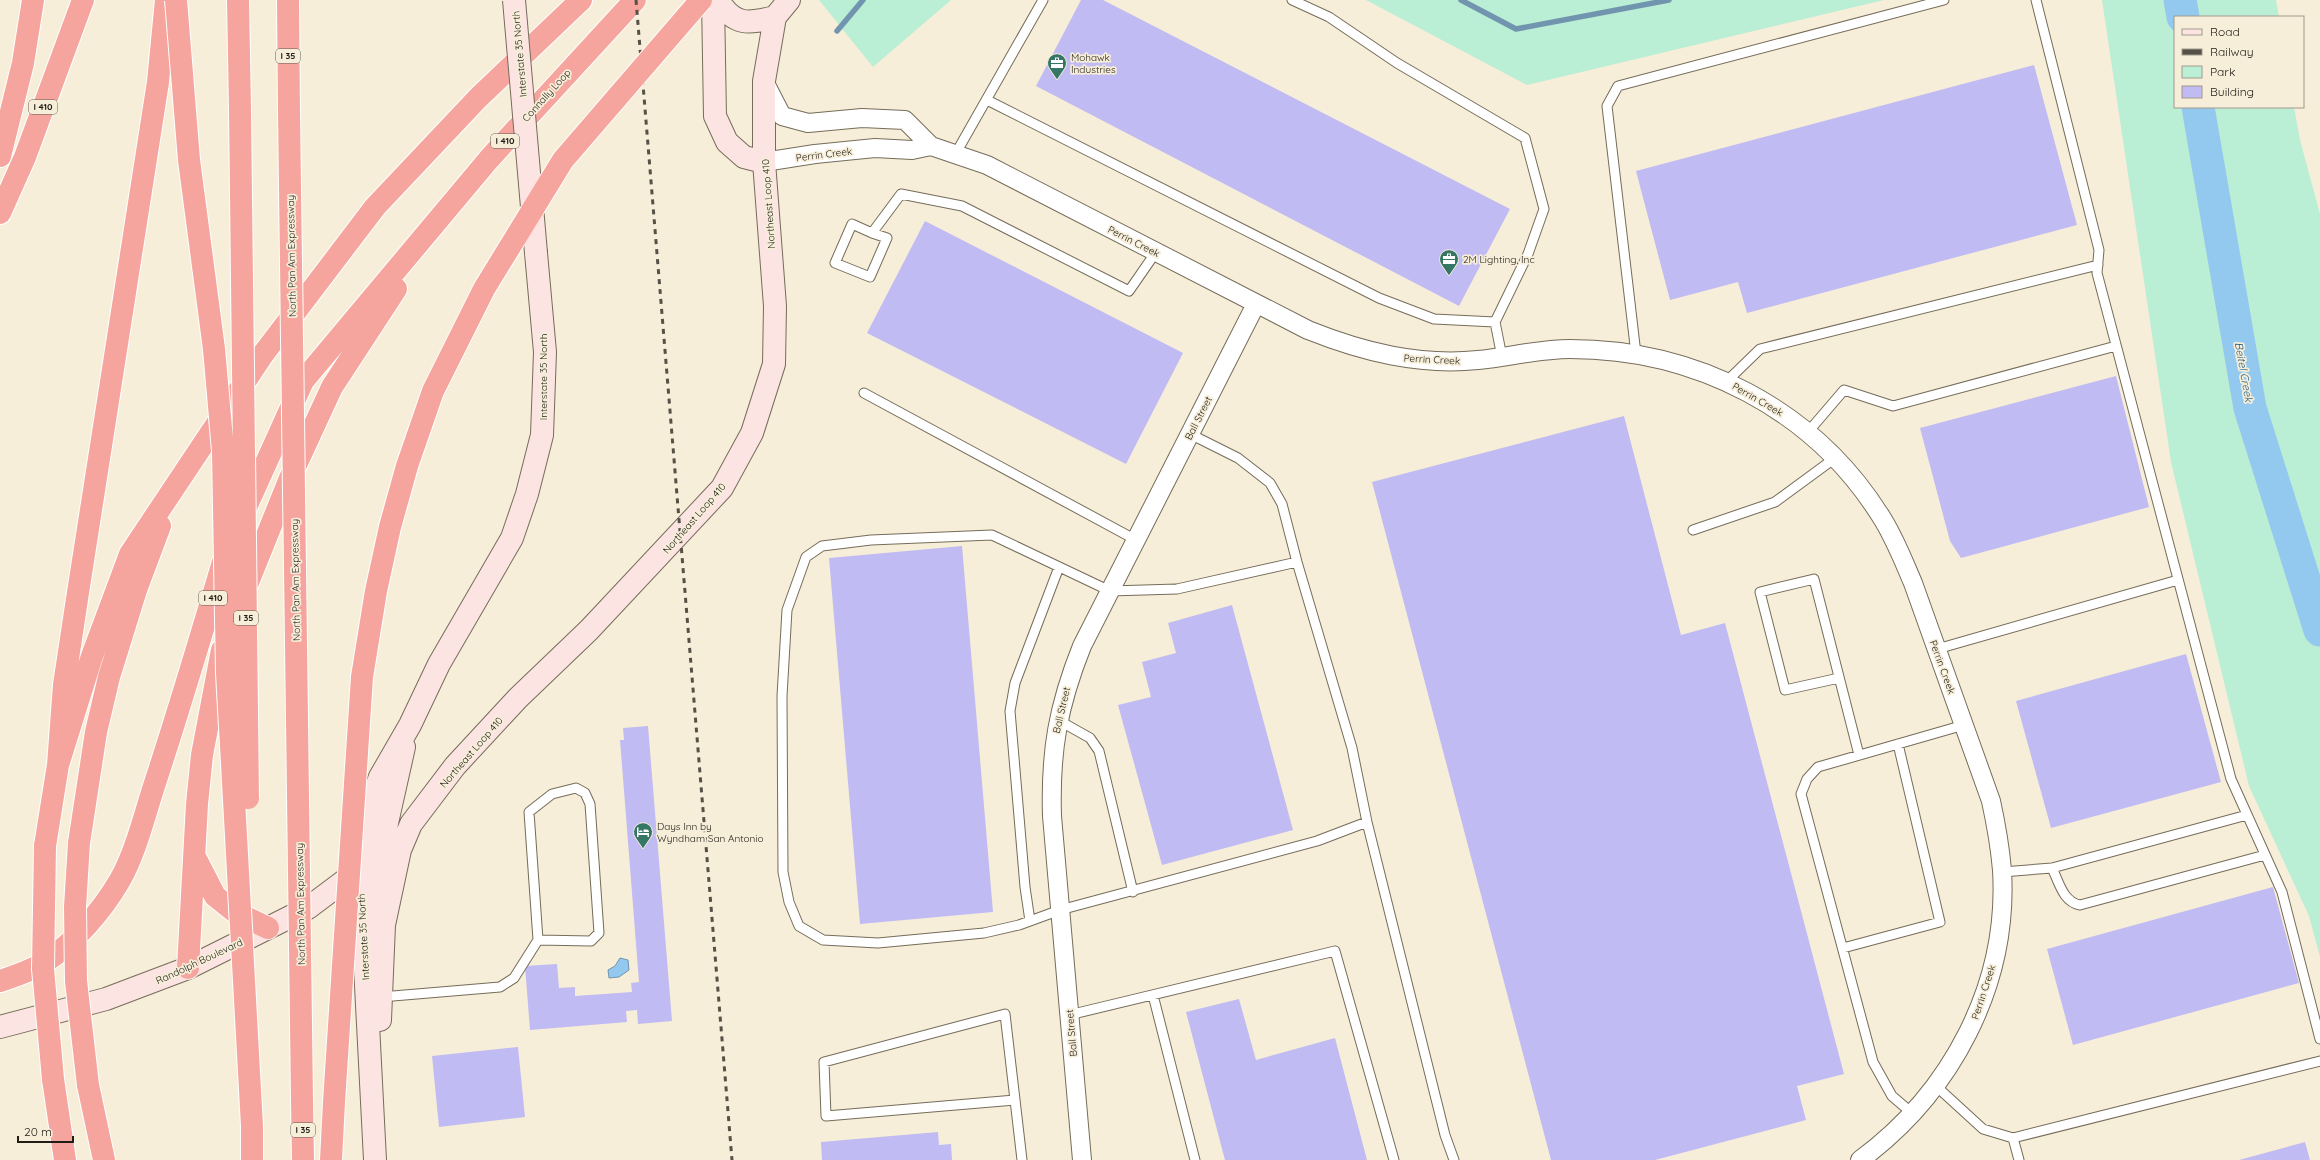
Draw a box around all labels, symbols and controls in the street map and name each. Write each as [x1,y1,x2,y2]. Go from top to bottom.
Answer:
street label: Interstate 35 North [509,10,530,98]
legend [2174,16,2304,108]
text: Road [2210,24,2240,39]
text: Railway [2210,44,2254,59]
road number: I 35 [276,49,300,63]
place label: Mohawk Industries [1071,51,1116,76]
office icon: Mohawk Industries [1046,52,1068,80]
text: Park [2210,64,2235,79]
street label: Connally Loop [519,66,573,124]
text: Building [2210,84,2254,99]
road number: I 410 [29,100,57,114]
road number: I 410 [491,134,519,148]
street label: Perrin Creek [795,145,853,164]
street label: Northeast Loop 410 [759,159,778,249]
street label: North Pan Am Expressway [284,195,299,317]
street label: Perrin Creek [1106,223,1162,260]
office icon: 2M Lighting, Inc [1438,248,1460,276]
place label: 2M Lighting, Inc [1463,253,1535,266]
street label: Interstate 35 North [537,334,550,420]
water label: Beitel Creek [2232,341,2256,404]
street label: Perrin Creek [1403,352,1461,367]
street label: Perrin Creek [1730,380,1786,419]
street label: Ball Street [1182,394,1215,442]
street label: Northeast Loop 410 [660,480,729,556]
street label: North Pan Am Expressway [288,519,303,641]
road number: I 410 [199,591,227,605]
road number: I 35 [234,611,258,625]
street label: Perrin Creek [1927,638,1958,696]
street label: Ball Street [1050,685,1073,735]
street label: Northeast Loop 410 [437,714,506,790]
place label: Days Inn by Wyndham San Antonio [657,820,764,845]
hotel icon: Days Inn by Wyndham San Antonio [632,821,654,849]
street label: North Pan Am Expressway [293,843,308,965]
street label: Interstate 35 North [355,893,372,981]
street label: Randolph Boulevard [154,936,245,987]
street label: Perrin Creek [1969,963,1998,1021]
street label: Ball Street [1063,1008,1080,1057]
scale bar [18,1118,73,1144]
road number: I 35 [291,1123,315,1137]
text: 20 m [24,1124,52,1139]

